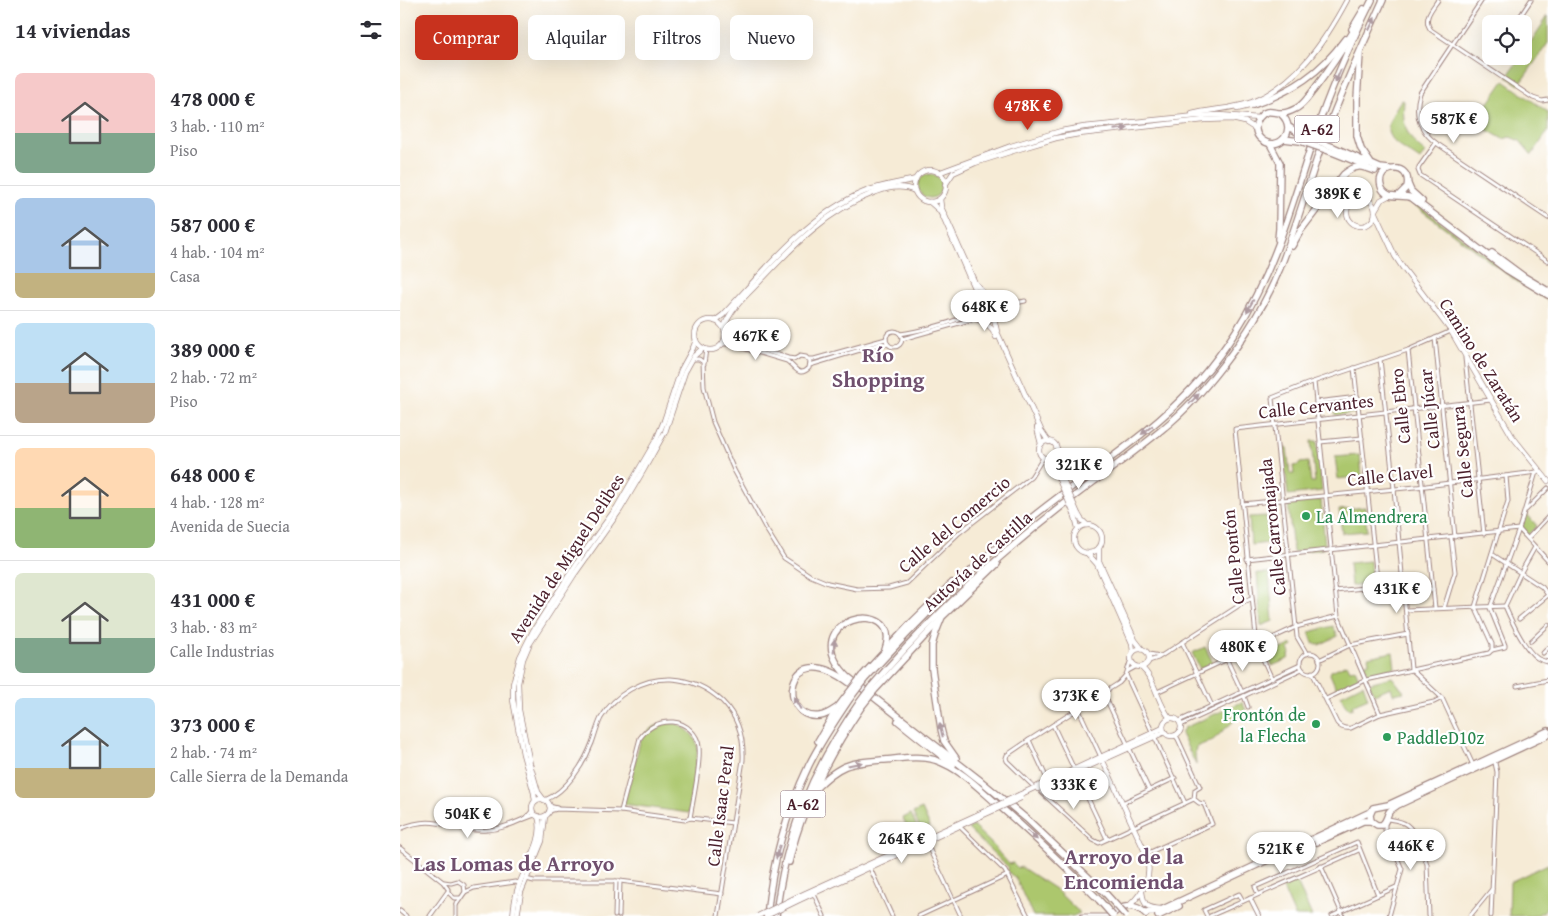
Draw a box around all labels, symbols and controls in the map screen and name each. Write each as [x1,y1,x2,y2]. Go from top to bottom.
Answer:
text: 14 viviendas [15,15,131,46]
chip: Comprar [415,15,518,60]
chip: Alquilar [528,15,625,60]
chip: Filtros [635,15,720,60]
chip: Nuevo [730,15,813,60]
map controls [1482,15,1532,65]
button: locate [1482,15,1532,65]
icon: filters [357,16,385,44]
one-way arrow [1367,17,1376,32]
one-way arrow [1334,69,1341,84]
text: 478 000 € [170,83,255,114]
pin: 478K € [987,88,1069,131]
icon: home [55,93,115,153]
text: 478K € [1005,93,1051,117]
pin: 587K € [1413,102,1495,144]
text: 587K € [1431,106,1477,130]
text: 3 hab. · 110 m² [170,114,265,138]
road number: A-62 [1294,116,1340,142]
one-way arrow [1113,125,1129,133]
text: Piso [170,138,198,162]
pin: 389K € [1297,176,1379,219]
text: 389K € [1315,181,1361,205]
text: 587 000 € [170,209,255,240]
icon: home [55,218,115,278]
text: 4 hab. · 104 m² [170,240,265,264]
text: Casa [170,264,200,288]
pin: 648K € [944,290,1026,332]
street label: Camino de Zaratán [1433,293,1531,427]
text: 648K € [962,294,1008,318]
one-way arrow [1246,299,1255,313]
pin: 467K € [715,318,797,361]
text: 467K € [733,323,779,347]
text: 389 000 € [170,334,255,365]
district label: Río Shopping [832,338,925,395]
icon: home [55,343,115,403]
text: 2 hab. · 72 m² [170,365,257,389]
street label: Calle Ebro [1383,367,1417,445]
street label: Calle Júcar [1411,367,1447,450]
street label: Calle Cervantes [1257,387,1375,425]
text: Piso [170,389,198,413]
one-way arrow [1188,393,1200,405]
street label: Calle Segura [1444,404,1480,499]
one-way arrow [1141,424,1154,435]
pin: 321K € [1038,448,1120,490]
text: 321K € [1056,452,1102,476]
street label: Calle Carromajada [1251,457,1293,597]
street label: Calle Clavel [1346,457,1434,493]
text: 648 000 € [170,459,255,490]
icon: home [55,468,115,528]
street label: Avenida de Miguel Delibes [501,468,631,648]
street label: Calle del Comercio [892,469,1016,579]
text: 4 hab. · 128 m² [170,490,265,514]
place label: La Almendrera [1316,503,1428,530]
street label: Autovía de Castilla [916,504,1038,618]
street label: Calle Pontón [1215,508,1251,606]
marker: La Almendrera [1300,510,1312,522]
text: Avenida de Suecia [170,514,290,538]
pin: 431K € [1356,572,1438,614]
text: 431K € [1374,576,1420,600]
text: 431 000 € [170,584,255,615]
icon: home [55,593,115,653]
text: 3 hab. · 83 m² [170,615,257,639]
pin: 480K € [1202,630,1284,672]
text: 480K € [1220,634,1266,658]
one-way arrow [830,637,838,653]
text: Calle Industrias [170,639,274,663]
pin: 373K € [1035,678,1117,721]
text: 373K € [1053,683,1099,707]
one-way arrow [793,696,802,710]
place label: Frontón de la Flecha [1223,701,1306,749]
text: 373 000 € [170,709,255,740]
icon: home [55,718,115,778]
marker: Frontón de la Flecha [1310,718,1322,730]
one-way arrow [937,722,945,737]
place label: PaddleD10z [1397,724,1484,751]
marker: PaddleD10z [1381,731,1393,743]
text: 2 hab. · 74 m² [170,740,257,764]
street label: Calle Isaac Peral [699,744,741,868]
one-way arrow [848,760,863,768]
text: Calle Sierra de la Demanda [170,764,348,788]
pin: 333K € [1033,768,1115,810]
text: 333K € [1051,772,1097,796]
road number: A-62 [780,791,826,818]
pin: 504K € [427,796,509,839]
text: 504K € [445,801,491,825]
pin: 264K € [861,822,943,864]
text: 264K € [879,826,925,850]
pin: 446K € [1370,828,1452,871]
one-way arrow [1026,829,1038,841]
pin: 521K € [1240,832,1322,874]
text: 446K € [1388,833,1434,857]
text: 521K € [1258,836,1304,860]
district label: Arroyo de la Encomienda [1064,840,1185,897]
one-way arrow [773,844,781,859]
district label: Las Lomas de Arroyo [413,847,615,879]

